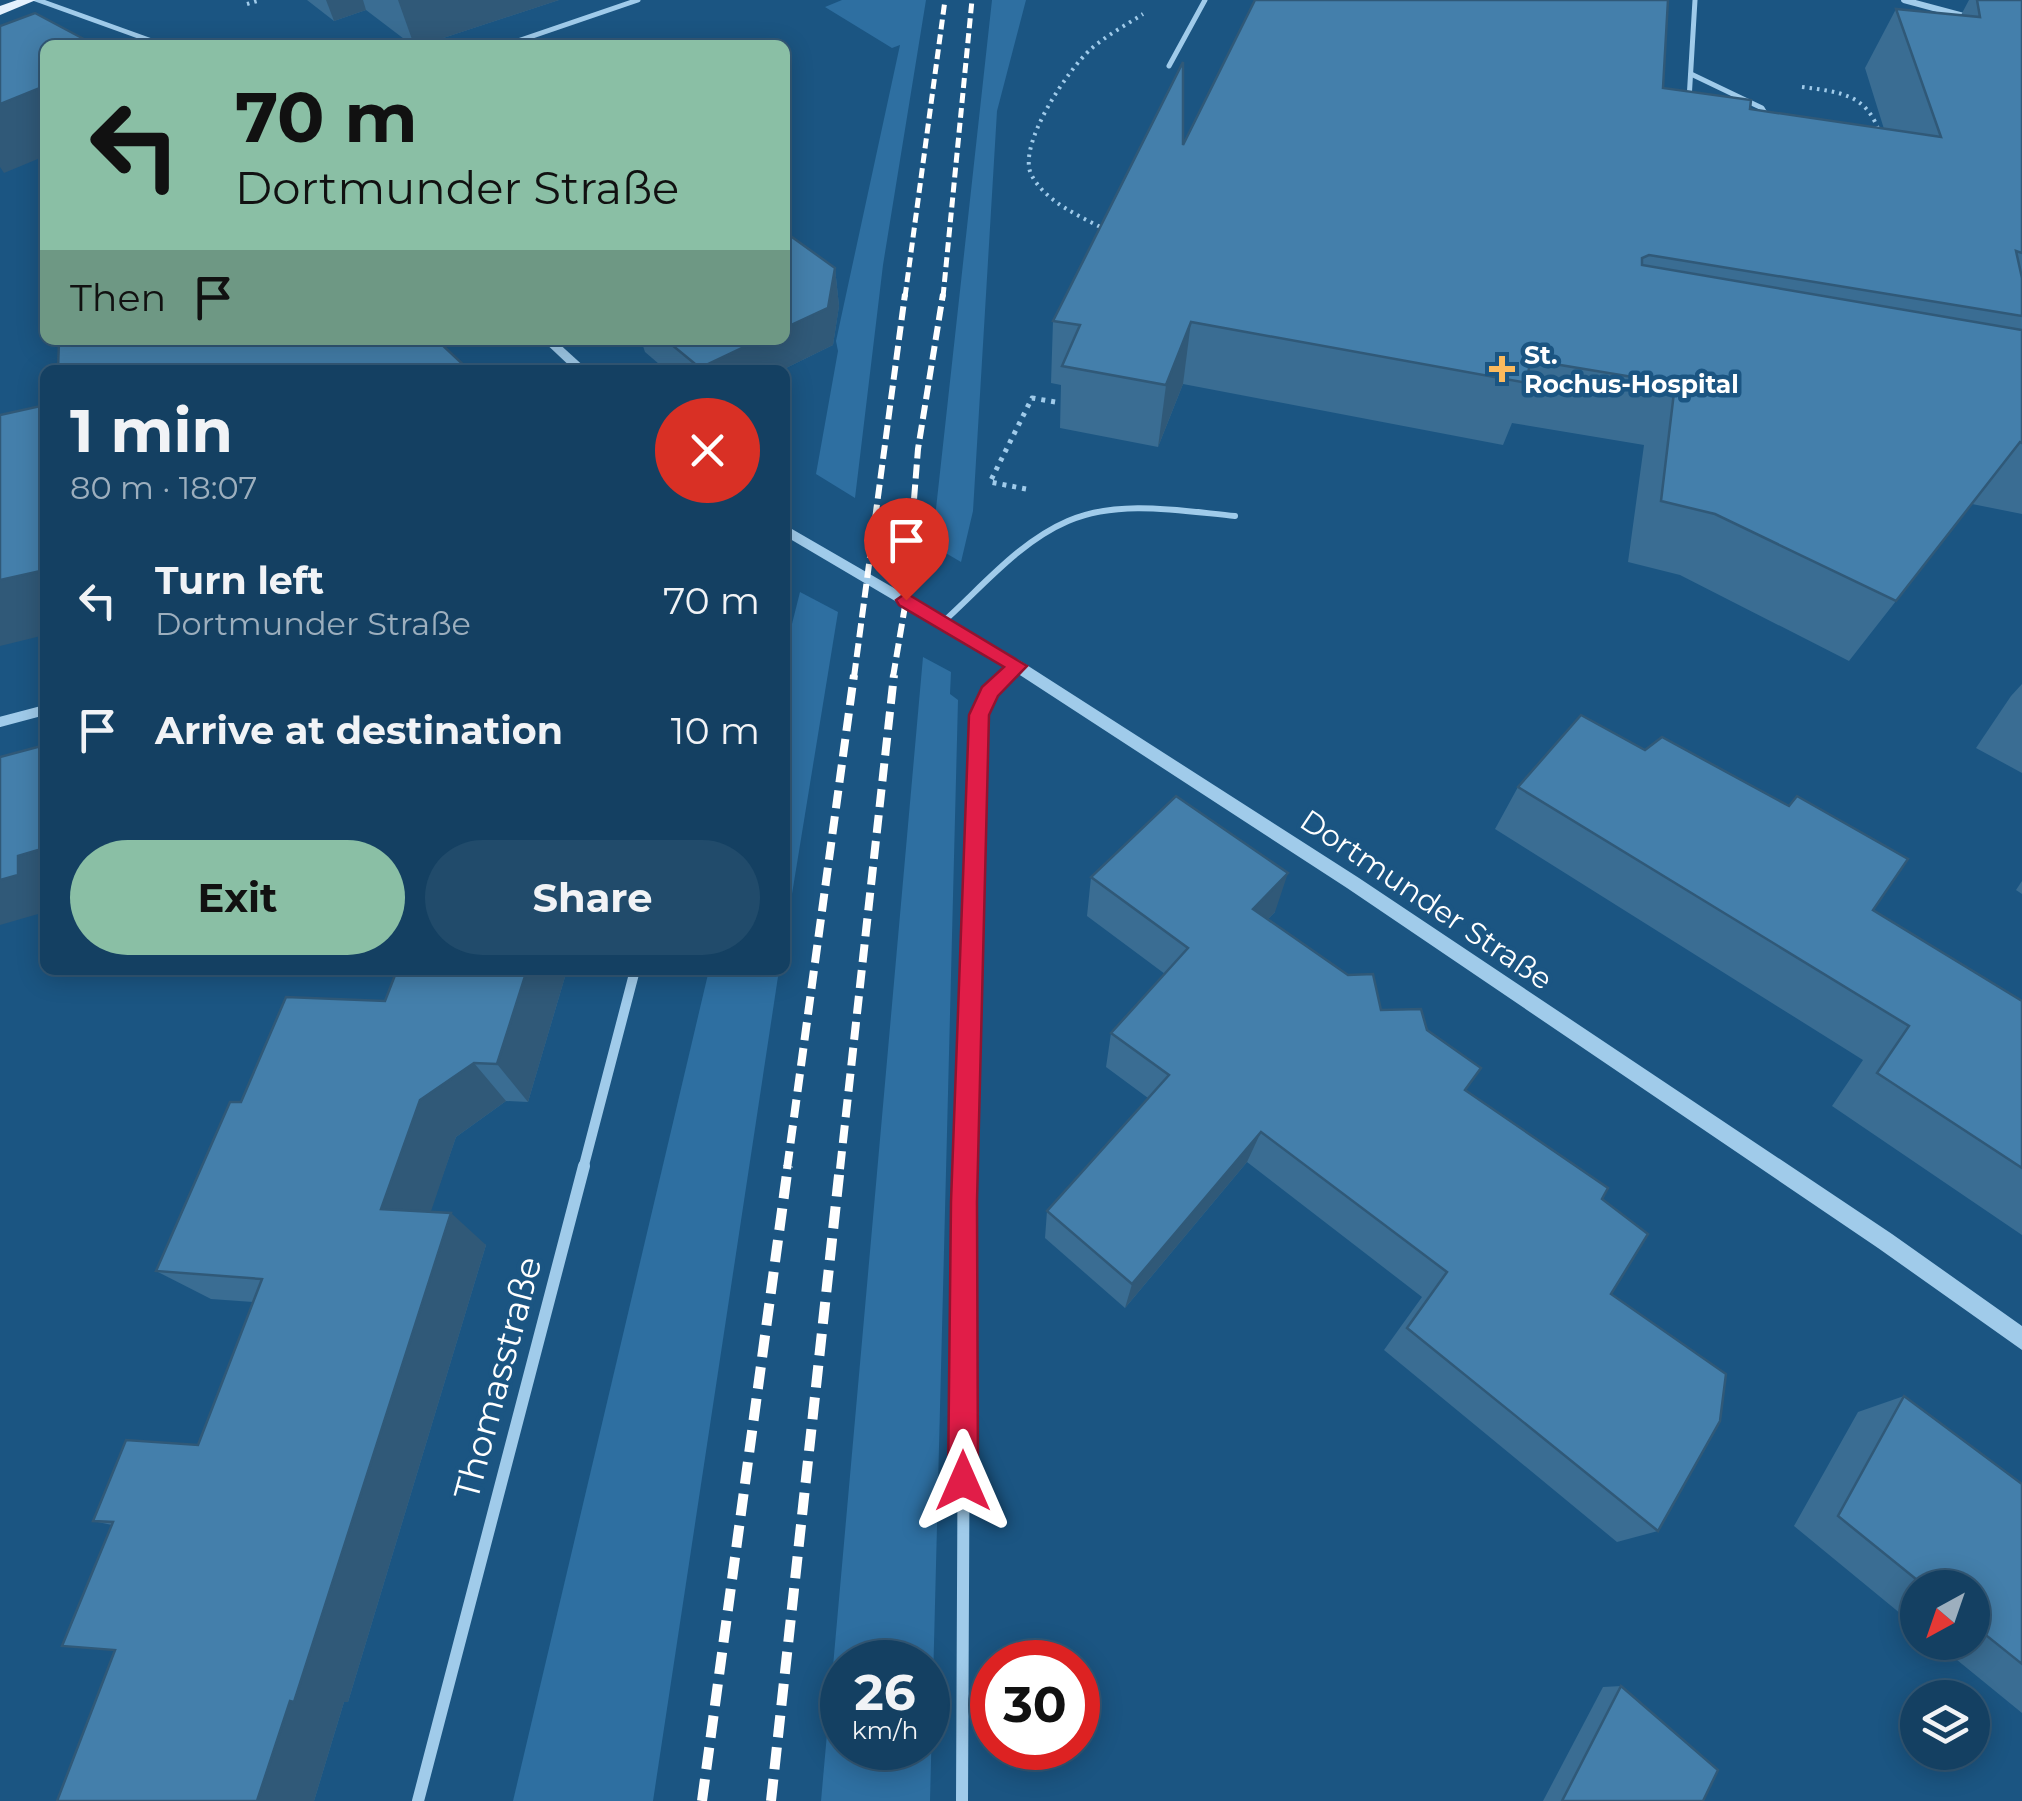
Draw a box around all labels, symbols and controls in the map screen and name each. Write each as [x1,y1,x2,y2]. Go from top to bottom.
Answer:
text: 70 m [235,74,418,160]
icon: left [70,80,200,210]
text: Dortmunder Straße [235,160,679,215]
icon: arrive [186,270,241,325]
text: Then [70,274,166,321]
place label: St. Rochus-Hospital [1524,340,1739,399]
marker: St. Rochus-Hospital [1489,356,1515,382]
text: 1 min [70,394,233,467]
button: close [655,398,760,503]
text: 80 m · 18:07 [70,468,257,507]
pin [864,498,949,601]
icon: arrive [879,513,934,568]
text: Turn left [155,557,324,604]
icon: left [70,573,125,628]
text: 70 m [663,577,760,624]
text: Dortmunder Straße [155,604,471,643]
icon: arrive [70,703,125,758]
text: Arrive at destination [155,707,563,754]
text: 10 m [671,707,760,754]
street label: Dortmunder Straße [1293,801,1559,998]
button: Exit [70,840,405,955]
button: Share [425,840,760,955]
street label: Thomasstraße [444,1252,551,1504]
position arrow [911,1429,1015,1533]
north arrow [1900,1570,1990,1660]
map controls [1900,1570,1990,1770]
speed limit sign: 30 [970,1640,1100,1770]
text: 26 [854,1662,916,1723]
button: layers [1900,1680,1990,1770]
text: km/h [852,1715,918,1745]

